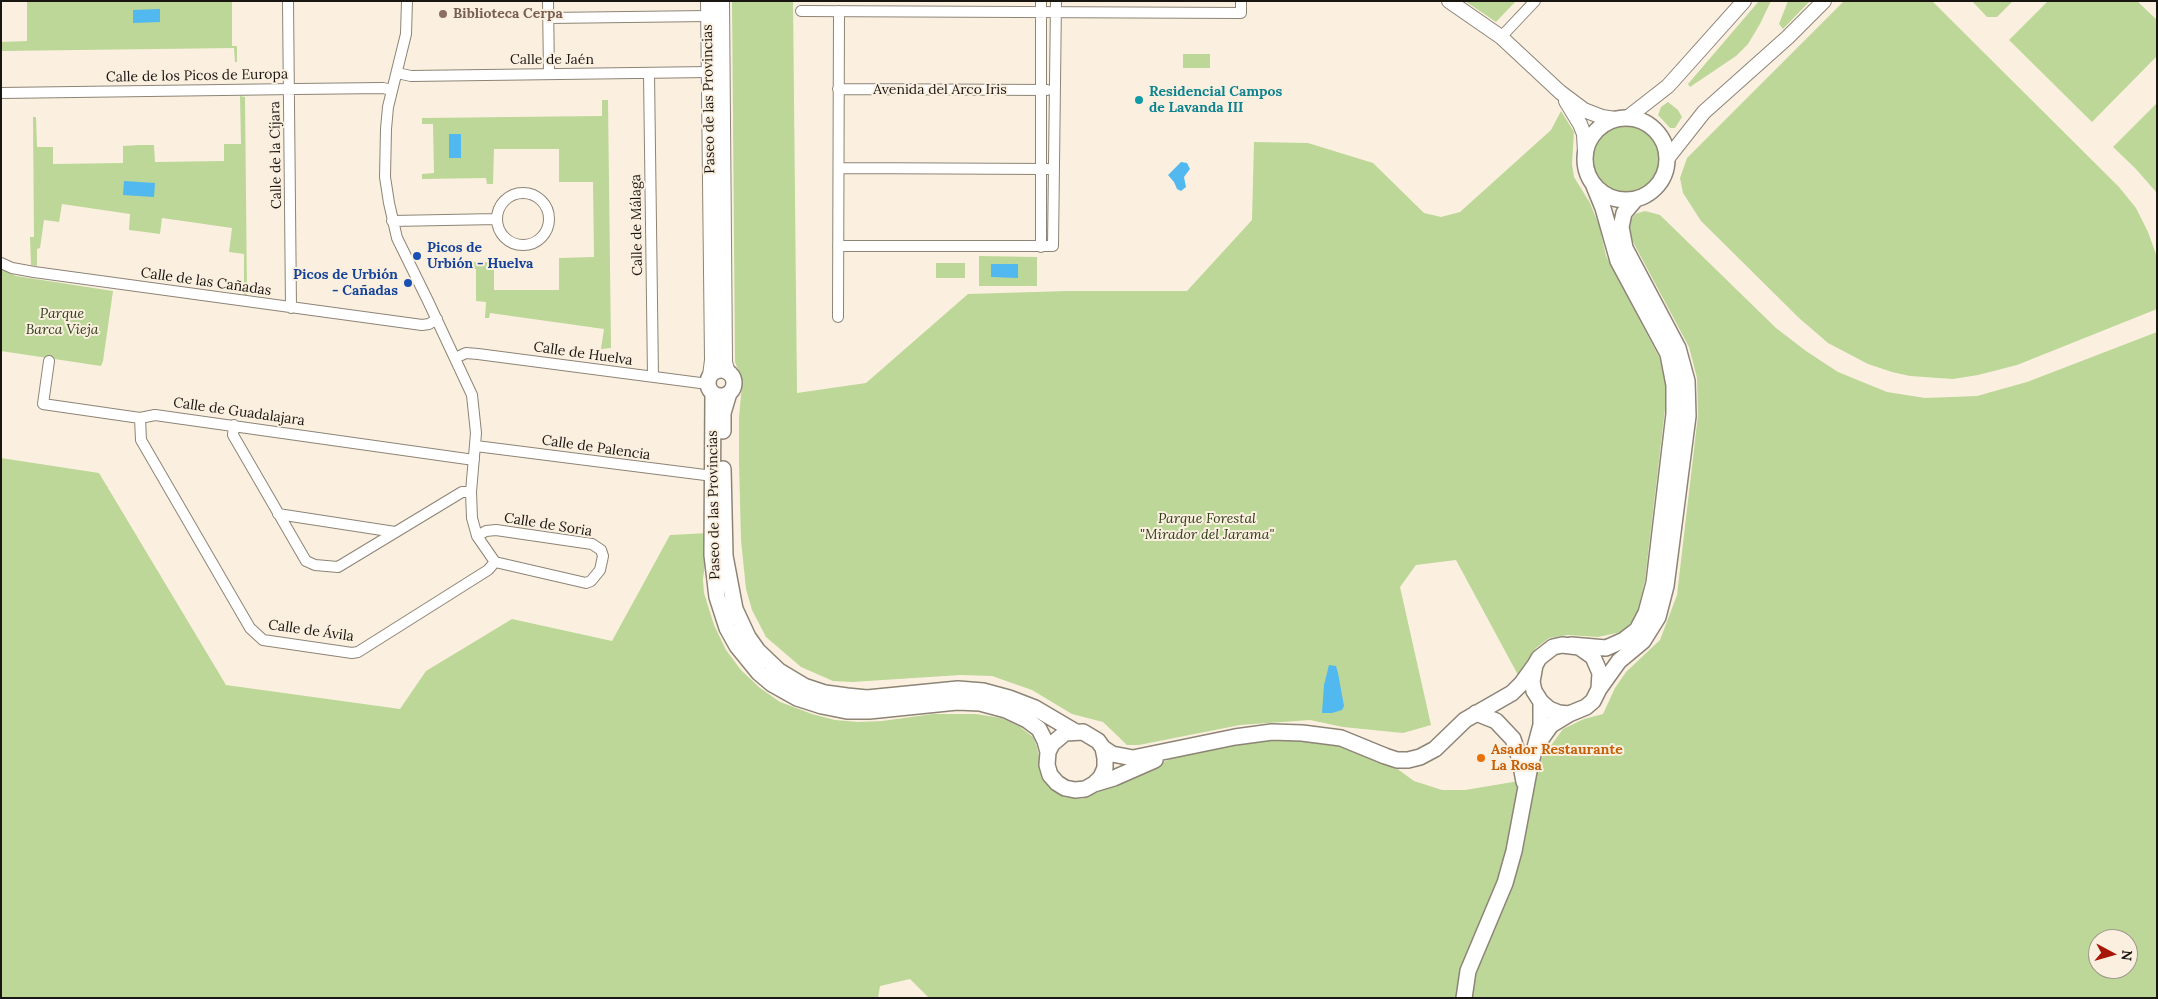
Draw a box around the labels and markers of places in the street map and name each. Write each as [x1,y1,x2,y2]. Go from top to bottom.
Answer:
place label: Biblioteca Cerpa [453,6,563,22]
marker: Biblioteca Cerpa [437,8,449,20]
place label: Residencial Campos de Lavanda III [1149,84,1282,116]
marker: Residencial Campos de Lavanda III [1133,94,1145,106]
place label: Picos de Urbión - Huelva [427,240,533,272]
marker: Picos de Urbión - Huelva [411,250,423,262]
place label: Picos de Urbión - Cañadas [293,267,398,300]
marker: Picos de Urbión - Cañadas [402,277,414,289]
place label: Asador Restaurante La Rosa [1491,742,1623,774]
marker: Asador Restaurante La Rosa [1475,752,1487,764]

